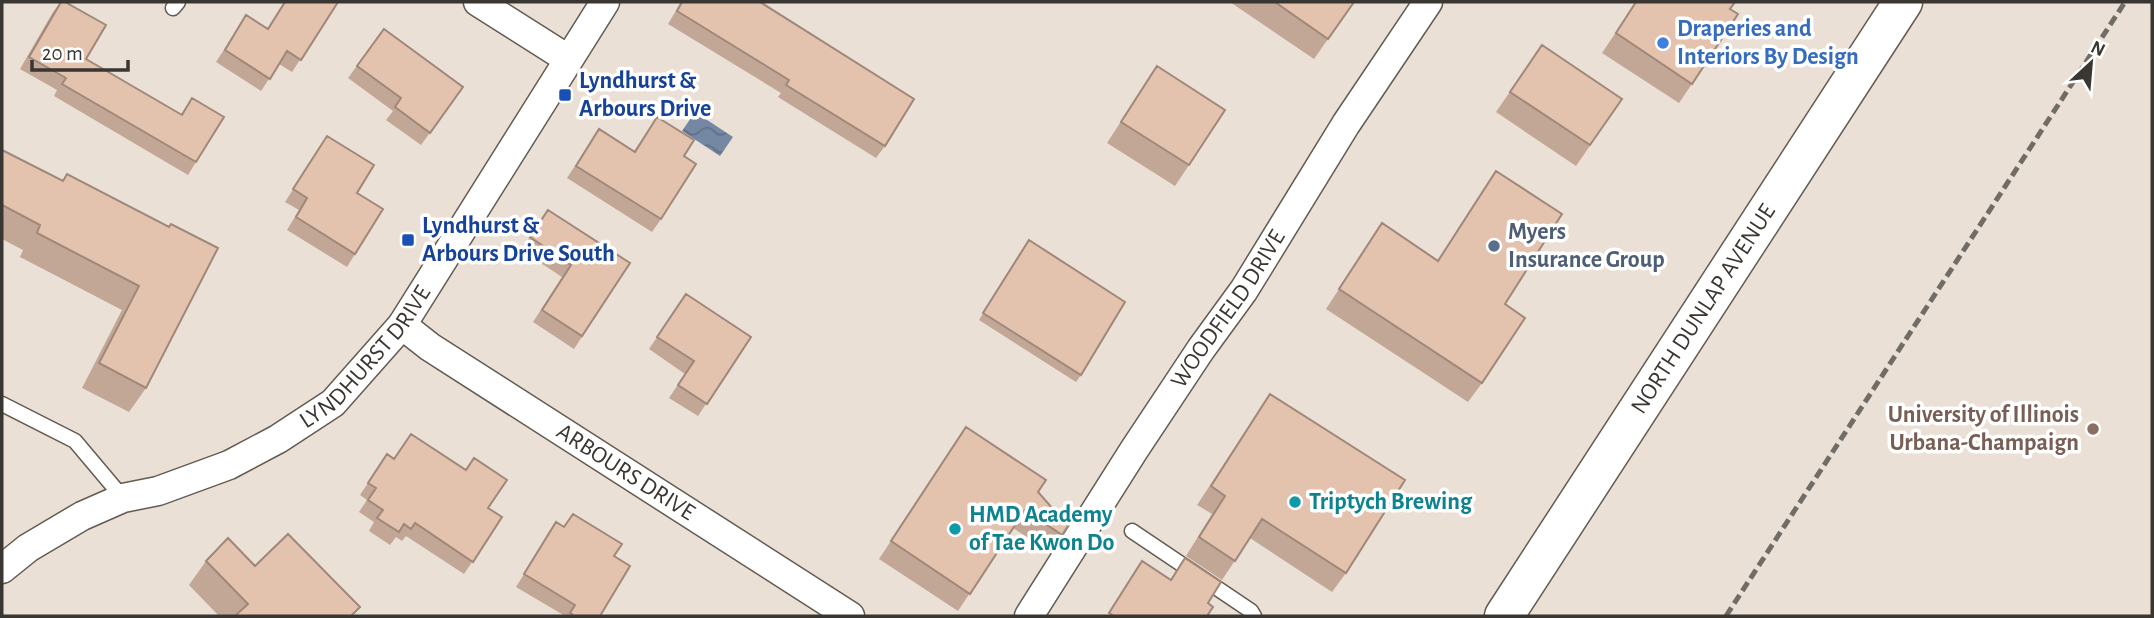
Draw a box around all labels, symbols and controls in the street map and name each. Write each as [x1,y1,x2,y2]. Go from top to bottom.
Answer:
place label: Draperies and Interiors By Design [1677,17,1859,69]
scale bar [32,28,128,72]
north arrow [2056,28,2126,98]
marker: Draperies and Interiors By Design [1655,35,1671,51]
text: N [2088,38,2108,61]
text: 20 m [42,43,83,64]
place label: Lyndhurst & Arbours Drive [579,69,711,121]
marker: Lyndhurst & Arbours Drive [557,87,573,103]
street label: NORTH DUNLAP AVENUE [1627,200,1780,418]
place label: Lyndhurst & Arbours Drive South [422,214,615,266]
place label: Myers Insurance Group [1508,220,1665,272]
street label: WOODFIELD DRIVE [1167,226,1290,392]
marker: Lyndhurst & Arbours Drive South [400,232,416,248]
marker: Myers Insurance Group [1486,238,1502,254]
street label: LYNDHURST DRIVE [296,281,436,433]
place label: University of Illinois Urbana-Champaign [1888,403,2079,455]
street label: ARBOURS DRIVE [552,419,699,526]
marker: University of Illinois Urbana-Champaign [2085,421,2101,437]
place label: Triptych Brewing [1309,490,1473,514]
marker: Triptych Brewing [1287,494,1303,510]
place label: HMD Academy of Tae Kwon Do [969,503,1114,555]
marker: HMD Academy of Tae Kwon Do [947,521,963,537]

